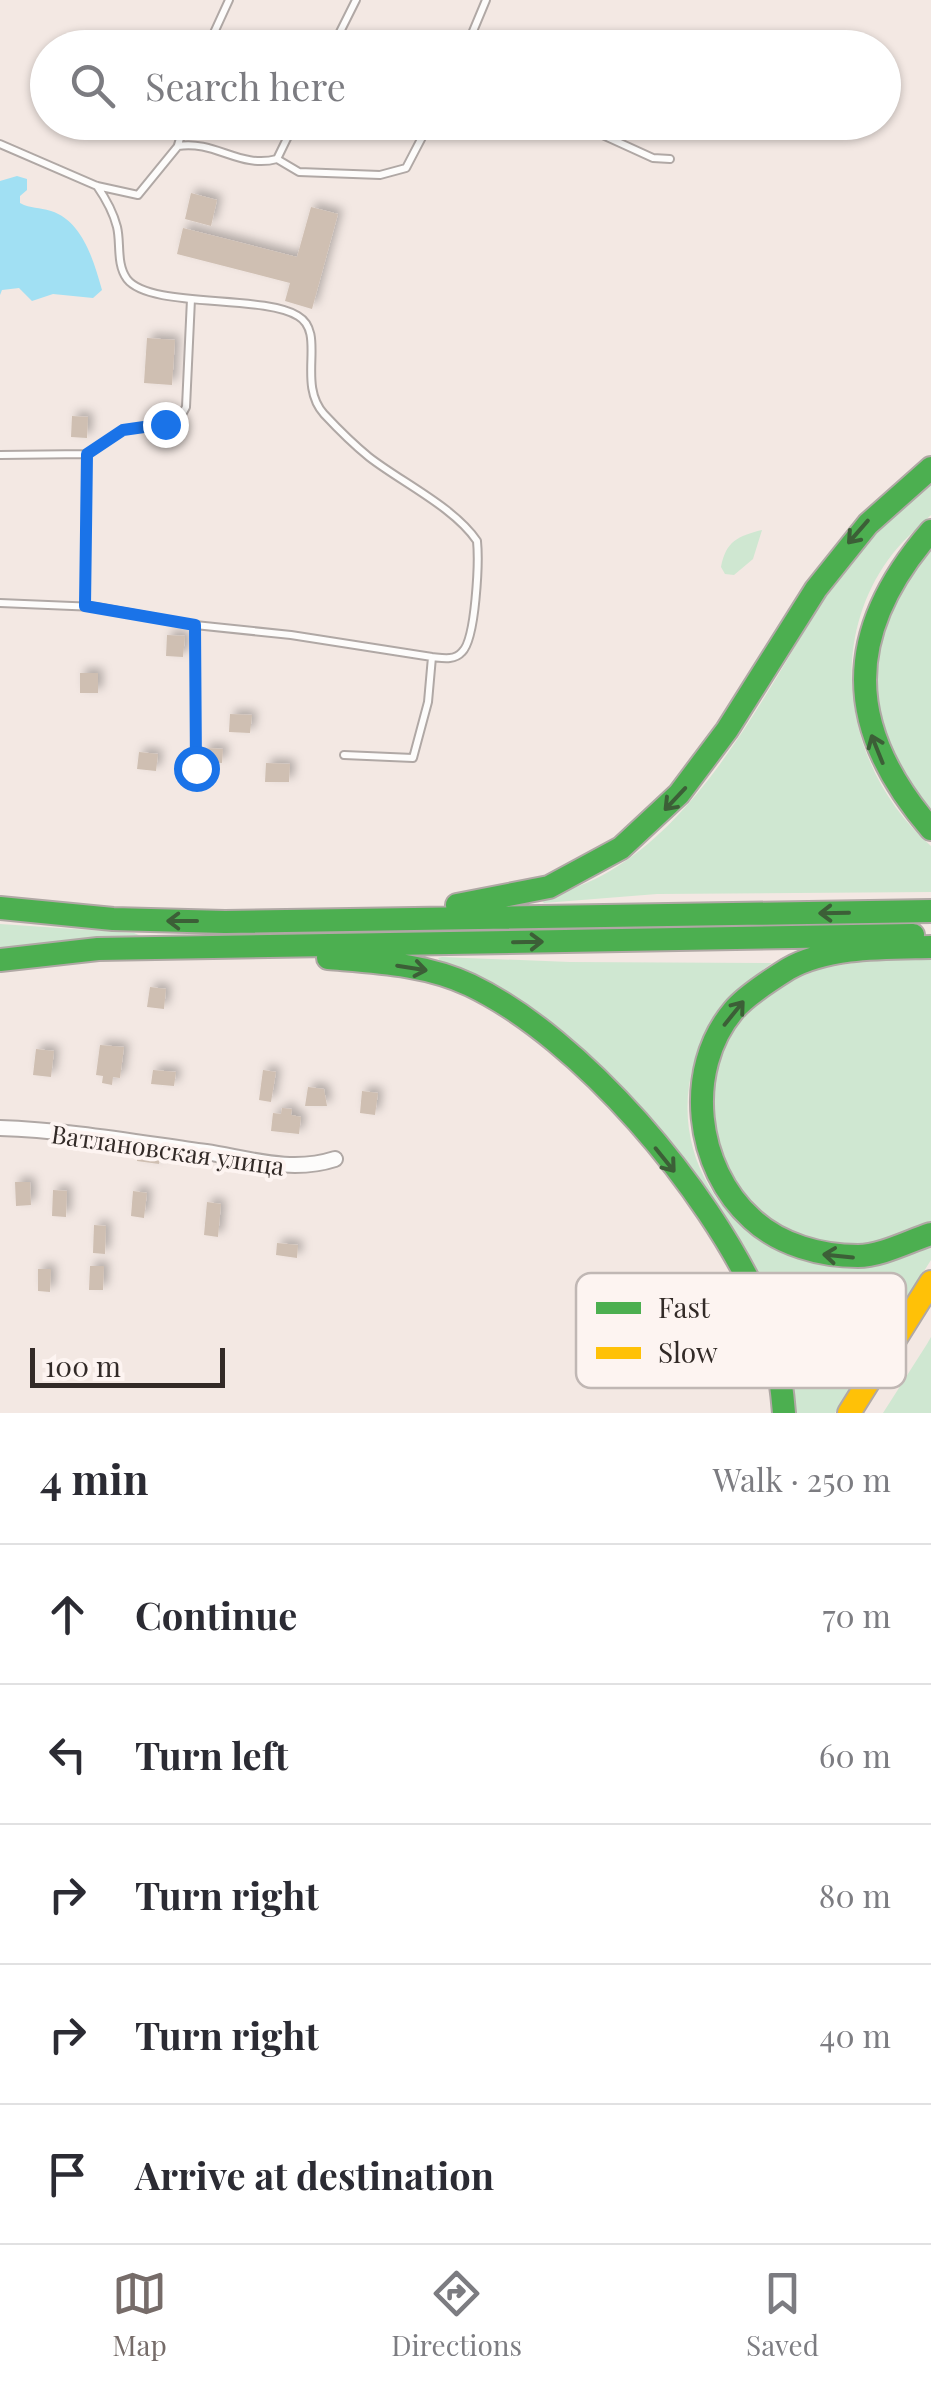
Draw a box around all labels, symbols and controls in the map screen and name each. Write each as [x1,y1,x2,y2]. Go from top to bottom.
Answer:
search box [30,30,901,140]
icon: search [65,58,120,113]
text: Search here [145,60,346,111]
route end [143,402,189,448]
one-way arrow [847,519,870,544]
one-way arrow [867,734,885,765]
route start [174,746,220,792]
one-way arrow [663,787,687,811]
one-way arrow [818,904,850,923]
one-way arrow [166,912,198,930]
one-way arrow [510,932,543,952]
one-way arrow [396,959,428,978]
one-way arrow [723,1001,745,1027]
street label: Ватлановская улица [49,1116,287,1182]
one-way arrow [654,1146,676,1172]
one-way arrow [822,1246,855,1265]
legend [576,1273,906,1388]
text: Fast [658,1288,711,1325]
text: Slow [658,1333,718,1370]
scale bar [30,1343,225,1388]
text: 100 m [45,1347,121,1384]
text: 4 min [40,1450,149,1506]
text: Walk · 250 m [713,1457,891,1500]
icon: ahead [40,1587,95,1642]
text: Continue [135,1589,297,1640]
text: 70 m [822,1593,891,1636]
icon: left [40,1727,95,1782]
text: Turn left [135,1729,288,1780]
text: 60 m [819,1733,891,1776]
icon: right [40,1867,95,1922]
text: Turn right [135,1869,319,1920]
text: 80 m [819,1873,891,1916]
icon: right [40,2007,95,2062]
text: Turn right [135,2009,319,2060]
text: 40 m [820,2013,891,2056]
icon: arrive [40,2147,95,2202]
text: Arrive at destination [135,2149,494,2200]
tab: Map [112,2266,167,2363]
tab: Directions [391,2266,522,2363]
tab: Saved [746,2266,819,2363]

